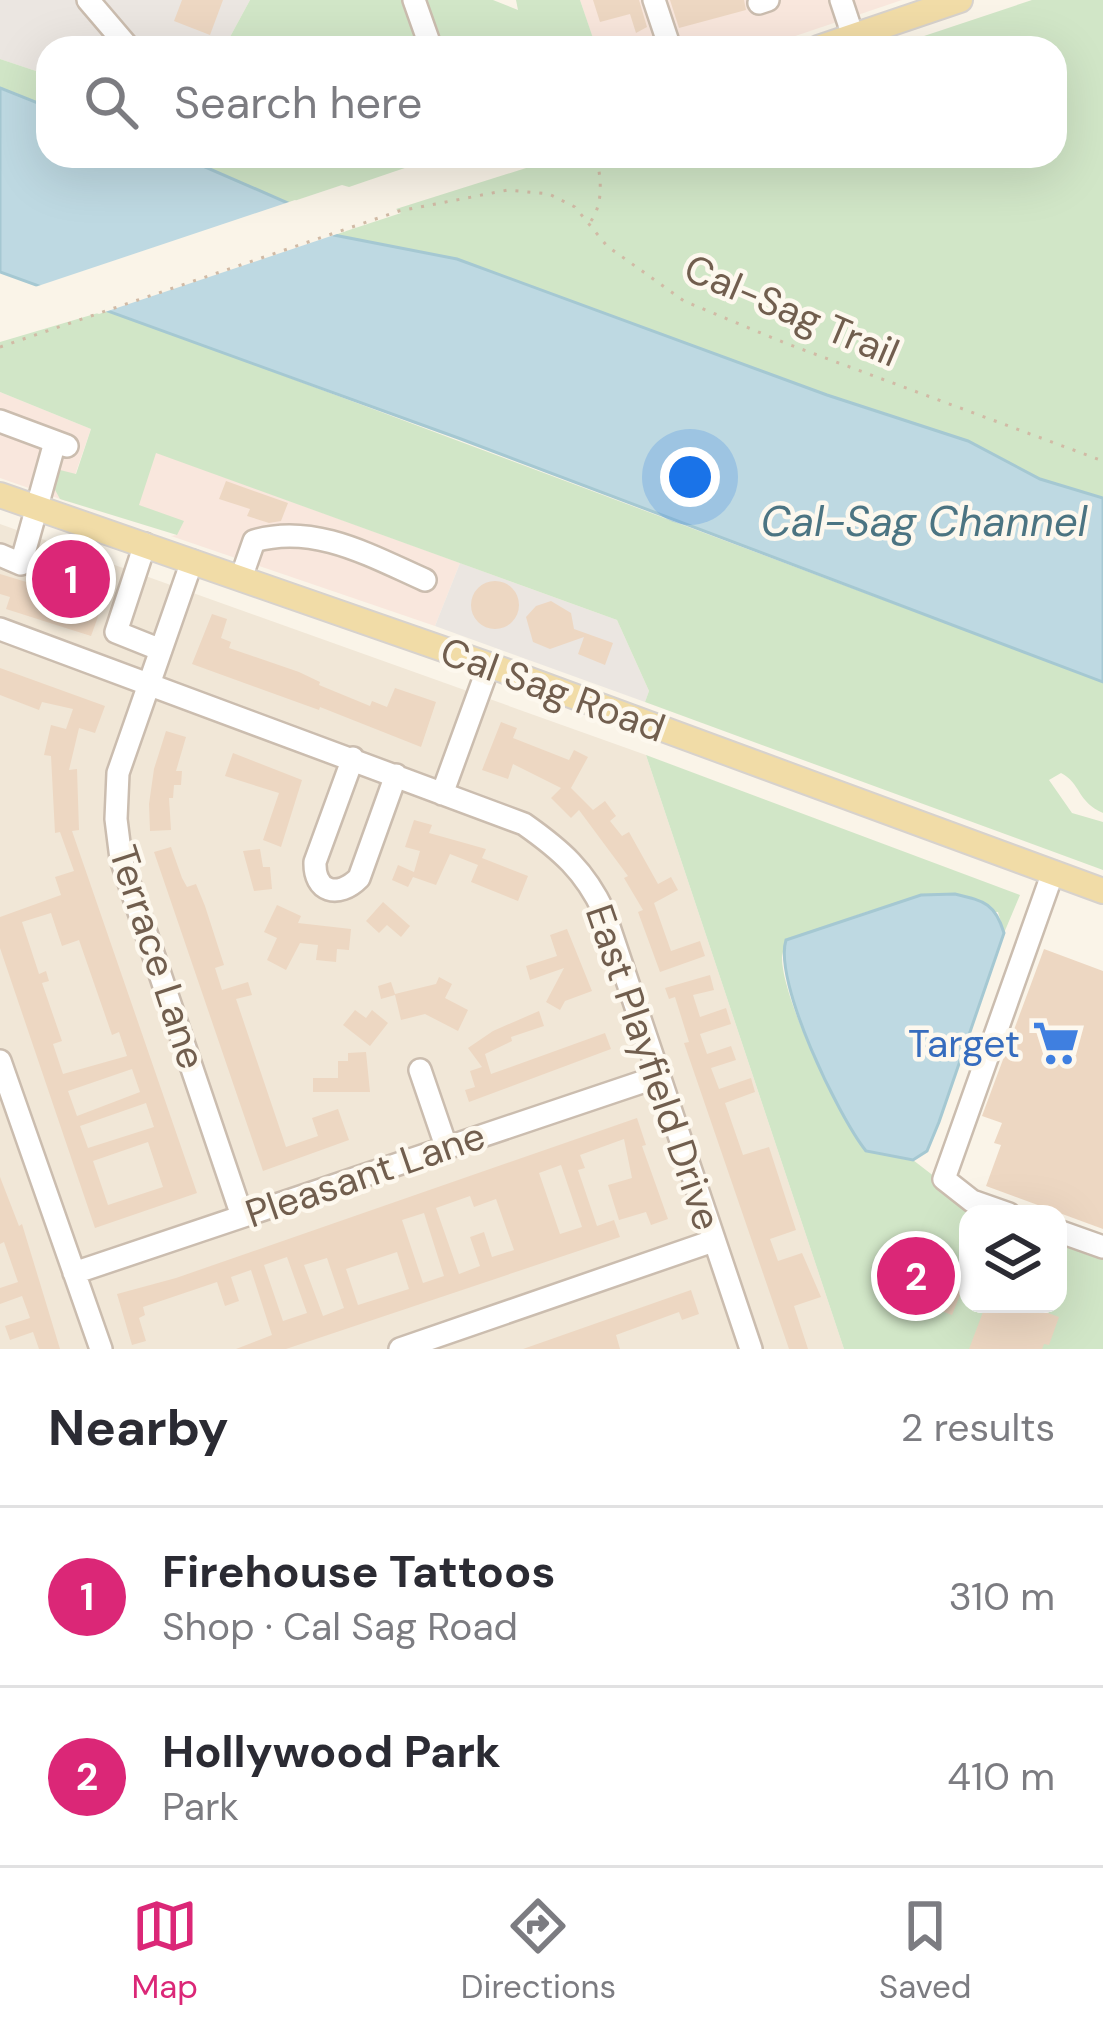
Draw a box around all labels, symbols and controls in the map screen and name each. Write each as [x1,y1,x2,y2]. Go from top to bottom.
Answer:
search box [36,36,1067,168]
icon: search [78,69,144,135]
text: Search here [174,73,422,132]
street label: Cal-Sag Trail [677,242,907,379]
your location [660,447,720,507]
water label: Cal-Sag Channel [761,494,1088,549]
pin: 1 [32,534,110,624]
street label: Cal Sag Road [434,625,672,754]
street label: Terrace Lane [97,839,218,1075]
street label: East Playfield Drive [574,898,733,1237]
place label: Target [908,1018,1020,1069]
supermarket icon: Target [1031,1018,1081,1068]
street label: Pleasant Lane [239,1110,492,1239]
map controls [959,1205,1067,1313]
button: layers [959,1205,1067,1313]
pin: 2 [877,1231,955,1321]
text: Nearby [48,1394,229,1461]
text: 2 results [901,1402,1055,1453]
text: Firehouse Tattoos [162,1542,555,1601]
text: 1 [80,1571,94,1622]
text: 310 m [949,1571,1055,1622]
text: Shop · Cal Sag Road [162,1601,518,1652]
text: Hollywood Park [162,1722,501,1781]
text: 2 [76,1751,98,1802]
text: 410 m [947,1751,1055,1802]
text: Park [162,1781,239,1832]
tab: Map [131,1893,198,2008]
tab: Directions [461,1893,616,2008]
tab: Saved [879,1893,972,2008]

